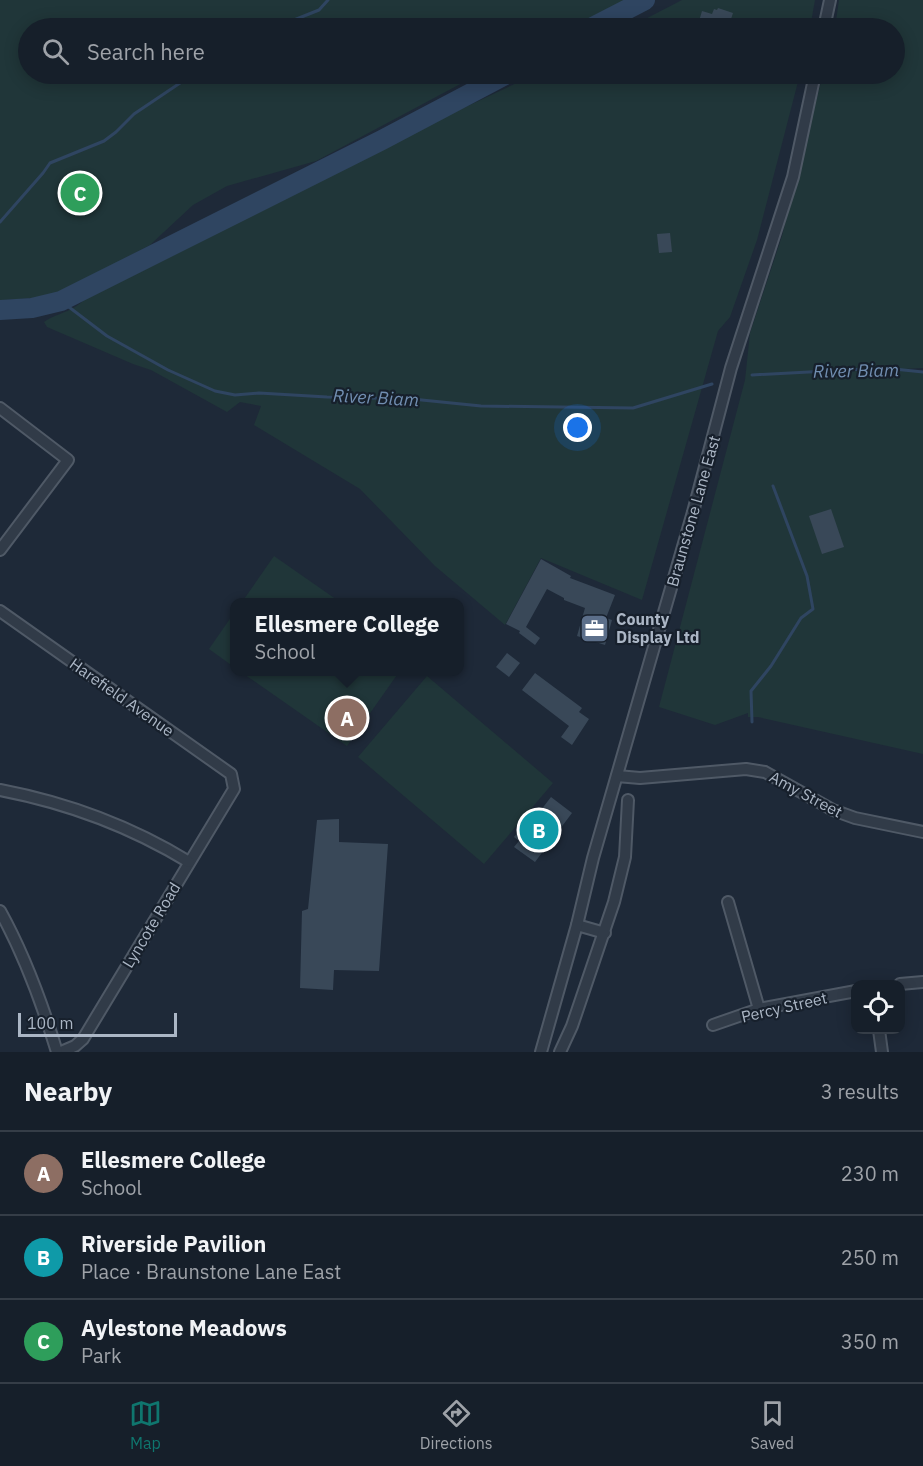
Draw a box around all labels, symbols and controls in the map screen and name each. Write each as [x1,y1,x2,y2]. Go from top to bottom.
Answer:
search box [18,18,905,84]
icon: search [39,35,72,68]
text: Search here [87,37,205,66]
pin: C [60,170,100,216]
water label: River Biam [813,358,899,383]
water label: River Biam [332,384,420,411]
your location [563,413,592,442]
street label: Braunstone Lane East [662,433,724,589]
popup [230,598,464,676]
text: Ellesmere College [255,609,439,638]
place label: County Display Ltd [616,609,700,647]
office icon: County Display Ltd [579,612,611,644]
text: School [255,638,315,665]
street label: Harefield Avenue [66,653,178,741]
pin: A [328,696,366,740]
street label: Amy Street [766,766,846,822]
pin: B [520,808,558,852]
street label: Lyncote Road [118,879,184,971]
map controls [851,980,905,1034]
button: locate [851,980,905,1034]
street label: Percy Street [739,987,829,1027]
scale bar [18,1010,177,1038]
text: 100 m [27,1013,74,1033]
text: Nearby [24,1074,112,1108]
text: 3 results [821,1078,899,1105]
text: Ellesmere College [81,1145,266,1174]
text: A [37,1160,50,1187]
text: 230 m [841,1160,899,1187]
text: School [81,1174,142,1201]
text: Riverside Pavilion [81,1229,266,1258]
text: B [37,1244,50,1271]
text: 250 m [841,1244,899,1271]
text: Place · Braunstone Lane East [81,1258,341,1285]
text: Aylestone Meadows [81,1313,287,1342]
text: C [37,1328,50,1355]
text: 350 m [841,1328,899,1355]
text: Park [81,1342,121,1369]
tab: Map [129,1397,162,1453]
tab: Directions [420,1397,493,1453]
tab: Saved [751,1397,794,1453]

